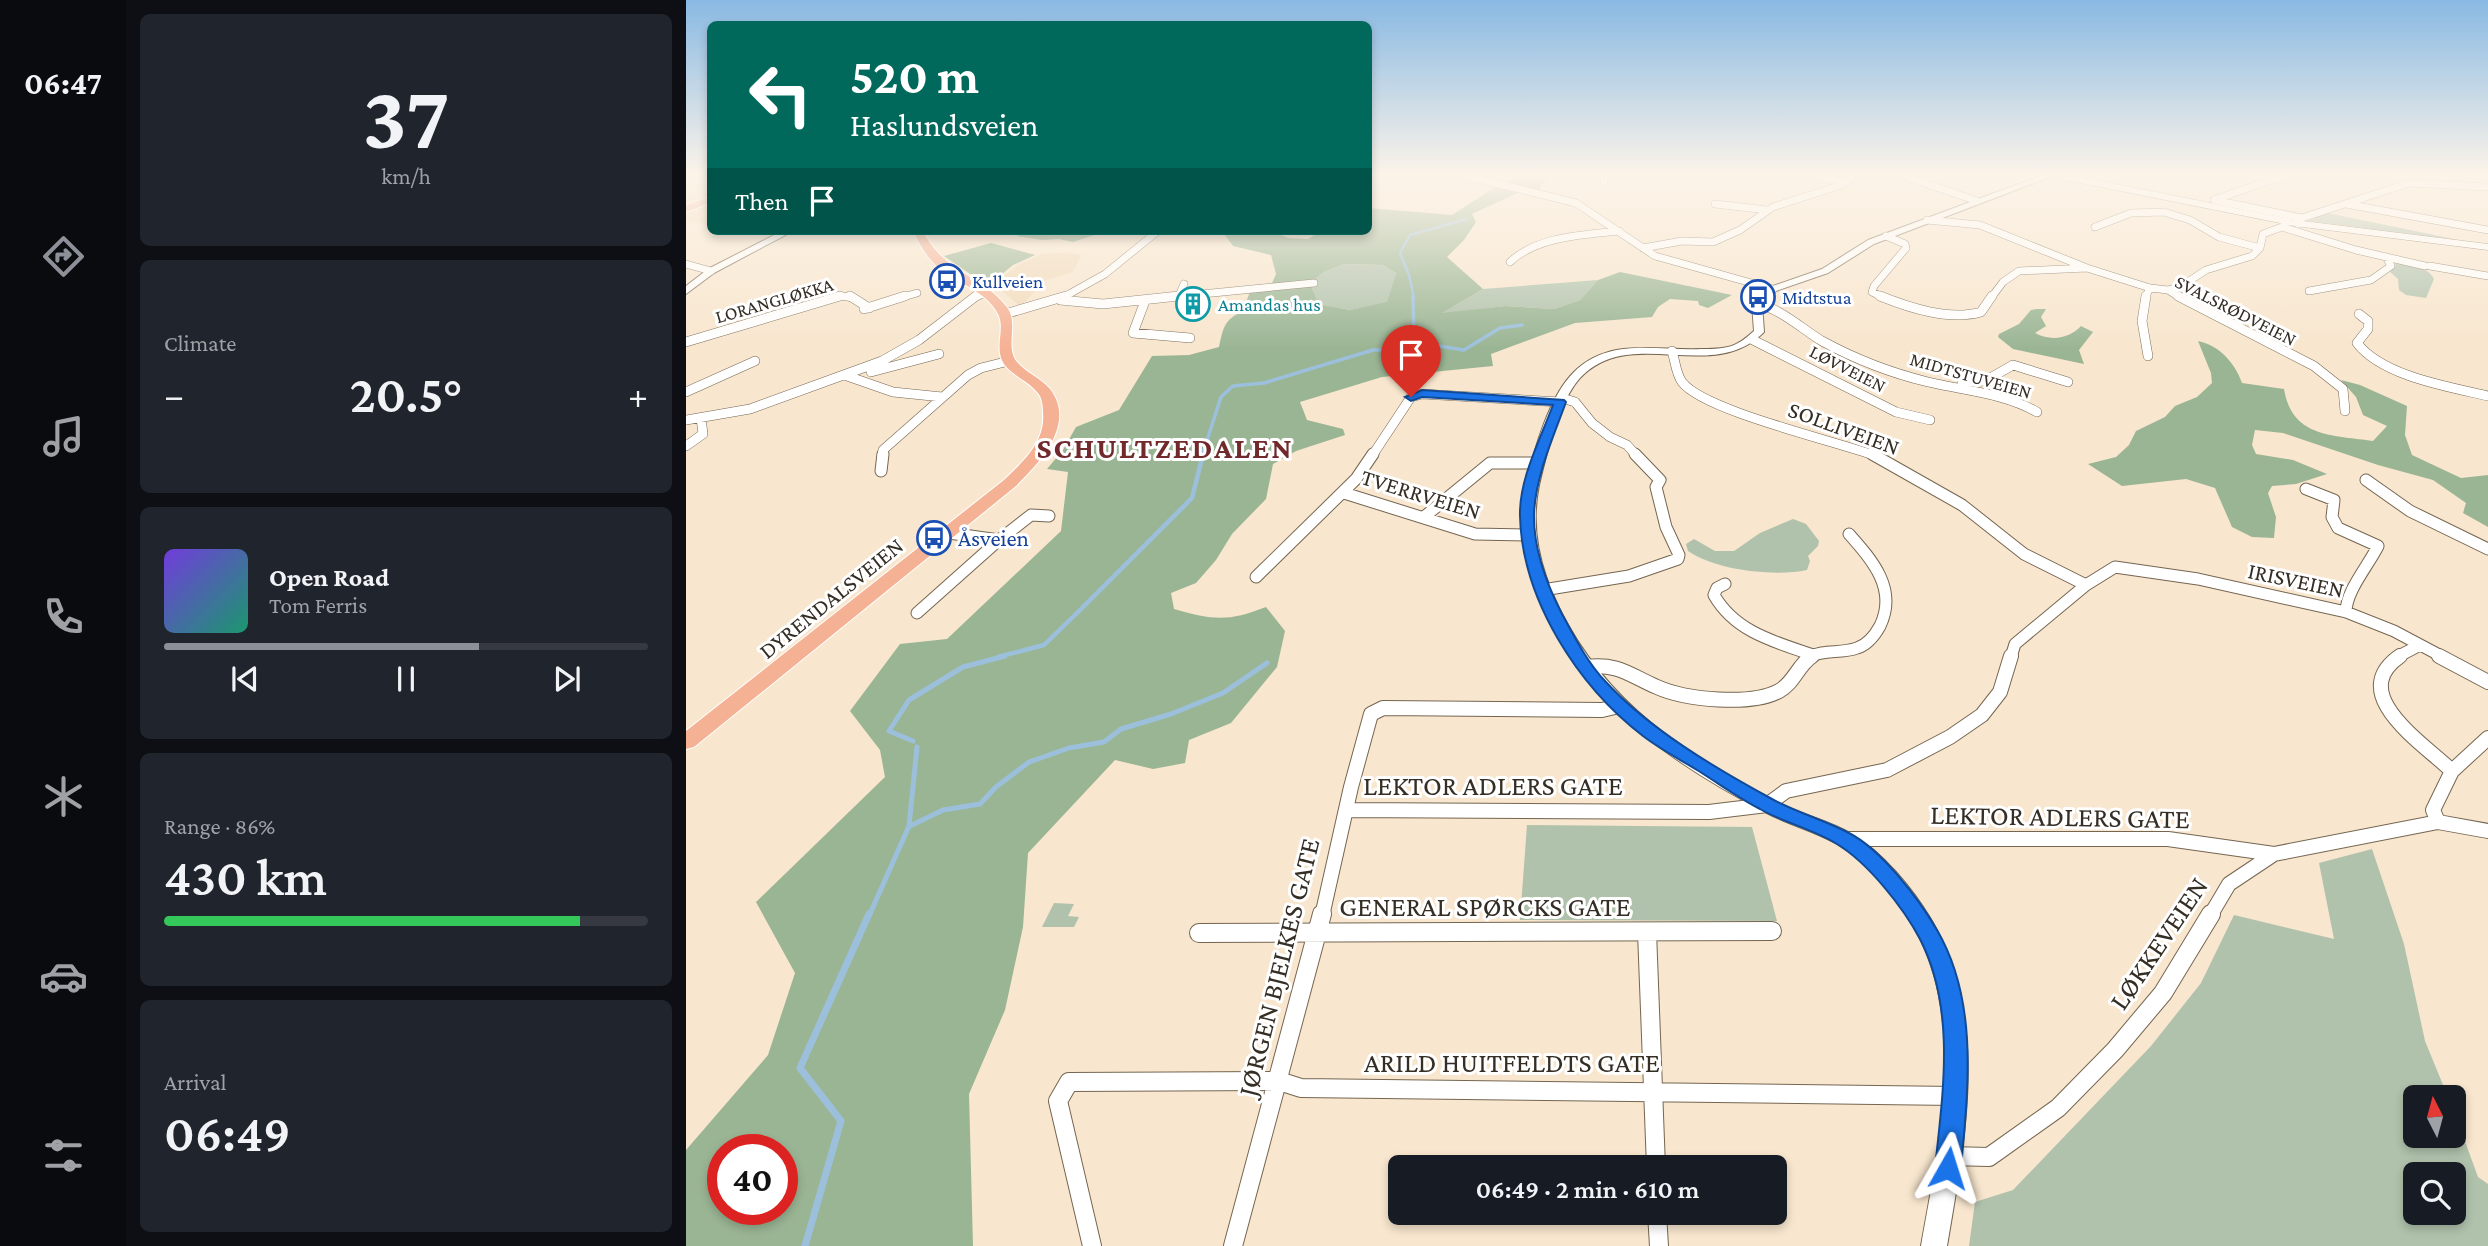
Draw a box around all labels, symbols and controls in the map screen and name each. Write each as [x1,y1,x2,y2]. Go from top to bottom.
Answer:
icon: left [735,49,826,140]
text: 520 m [850,49,979,104]
text: 06:47 [24,65,102,101]
text: 37 [362,66,450,168]
text: Haslundsveien [850,107,1038,143]
text: km/h [381,163,431,189]
icon: arrive [803,182,841,220]
text: Then [735,187,789,216]
icon: directions [39,232,88,281]
bus stop icon: Kullveien [928,262,966,300]
place label: Kullveien [972,271,1043,292]
street label: SVALSRØDVEIEN [2172,271,2300,350]
street label: LORANGLØKKA [713,274,836,327]
bus stop icon: Midtstua [1739,278,1777,316]
building icon: Amandas hus [1174,285,1212,323]
place label: Midtstua [1782,287,1852,308]
place label: Amandas hus [1218,294,1321,315]
pin [1381,325,1441,397]
text: Climate [164,330,236,356]
icon: arrive [1392,336,1430,374]
street label: LØVVEIEN [1806,340,1889,397]
street label: MIDTSTUVEIEN [1908,348,2034,403]
text: 20.5° [350,365,462,423]
text: − [164,374,184,416]
text: + [628,374,648,416]
street label: SOLLIVEIEN [1785,396,1903,460]
icon: music [39,412,88,461]
district label: SCHULTZEDALEN [1036,431,1294,464]
street label: TVERRVEIEN [1358,464,1484,524]
bus stop icon: Åsveien [915,519,953,557]
place label: Åsveien [958,525,1029,551]
street label: DYRENDALSVEIEN [754,532,908,664]
street label: IRISVEIEN [2246,557,2346,603]
text: Open Road [269,563,389,592]
icon: phone [39,592,88,641]
text: Tom Ferris [269,592,367,618]
icon: previous [226,660,264,698]
icon: pause [387,660,425,698]
icon: next [548,660,586,698]
street label: LEKTOR ADLERS GATE [1363,770,1623,801]
icon: climate [39,772,88,821]
street label: LEKTOR ADLERS GATE [1930,799,2190,834]
text: Range · 86% [164,813,275,839]
street label: JØRGEN BJELKES GATE [1231,835,1326,1102]
text: 430 km [164,848,327,906]
street label: LØKKEVEIEN [2103,871,2214,1015]
street label: GENERAL SPØRCKS GATE [1339,891,1631,922]
icon: car [39,952,88,1001]
street label: ARILD HUITFELDTS GATE [1364,1047,1660,1078]
text: Arrival [164,1069,227,1095]
north arrow [2403,1085,2466,1148]
map controls [2403,1085,2466,1225]
text: 06:49 [164,1104,291,1162]
icon: filters [39,1131,88,1180]
position arrow [1911,1131,1985,1205]
speed limit sign: 40 [707,1134,798,1225]
button: search [2403,1162,2466,1225]
text: 06:49 · 2 min · 610 m [1476,1175,1699,1204]

